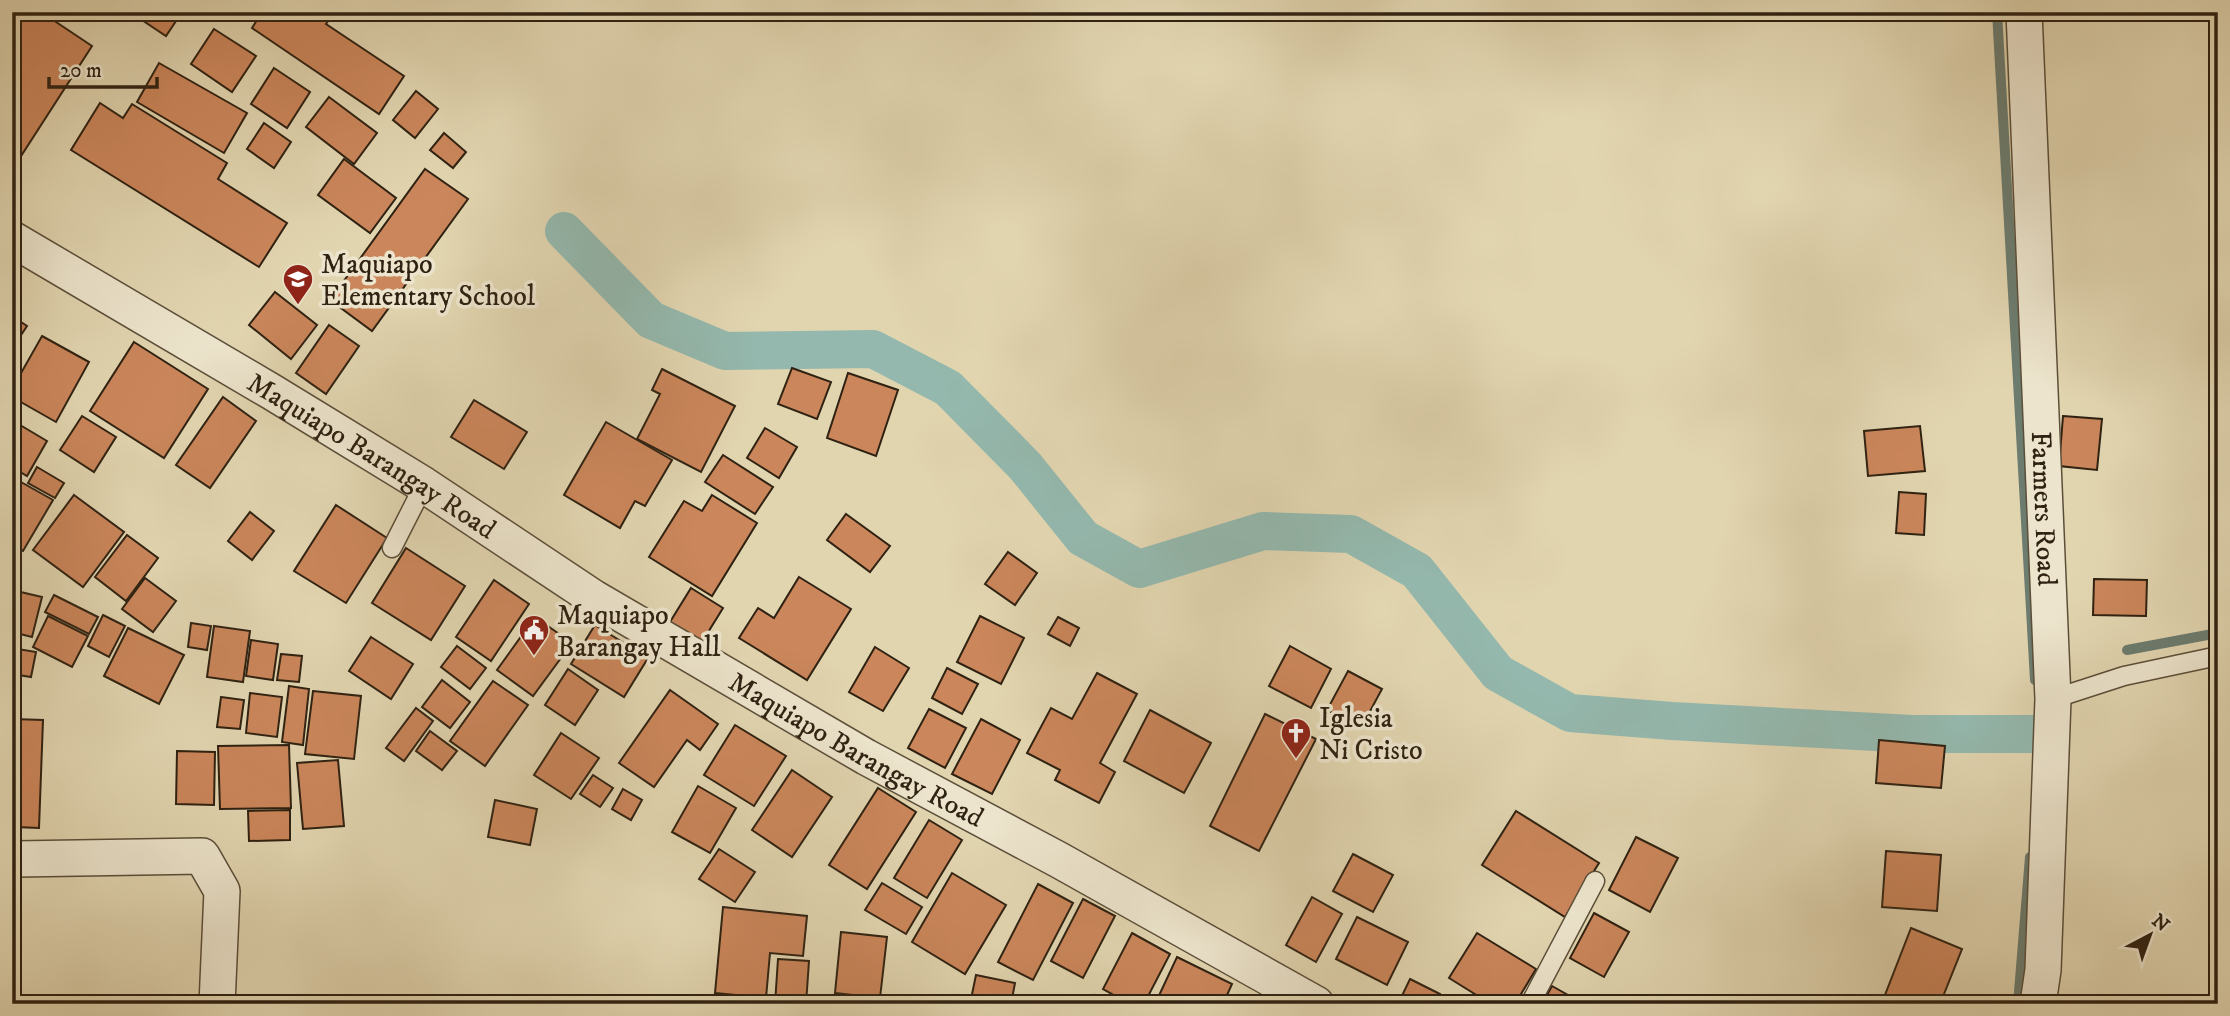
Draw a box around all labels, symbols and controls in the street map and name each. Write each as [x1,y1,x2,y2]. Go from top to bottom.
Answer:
scale bar [49,46,158,90]
text: 20 m [60,58,102,84]
place label: Maquiapo Elementary School [321,247,536,314]
school or university icon: Maquiapo Elementary School [281,262,315,306]
street label: Maquiapo Barangay Road [241,365,503,547]
street label: Farmers Road [2023,430,2064,587]
place label: Maquiapo Barangay Hall [557,598,721,665]
public building icon: Maquiapo Barangay Hall [517,613,551,657]
street label: Maquiapo Barangay Road [722,665,990,836]
place label: Iglesia Ni Cristo [1319,701,1423,768]
church icon: Iglesia Ni Cristo [1279,716,1313,760]
north arrow [2114,900,2184,970]
text: N [2147,910,2174,937]

